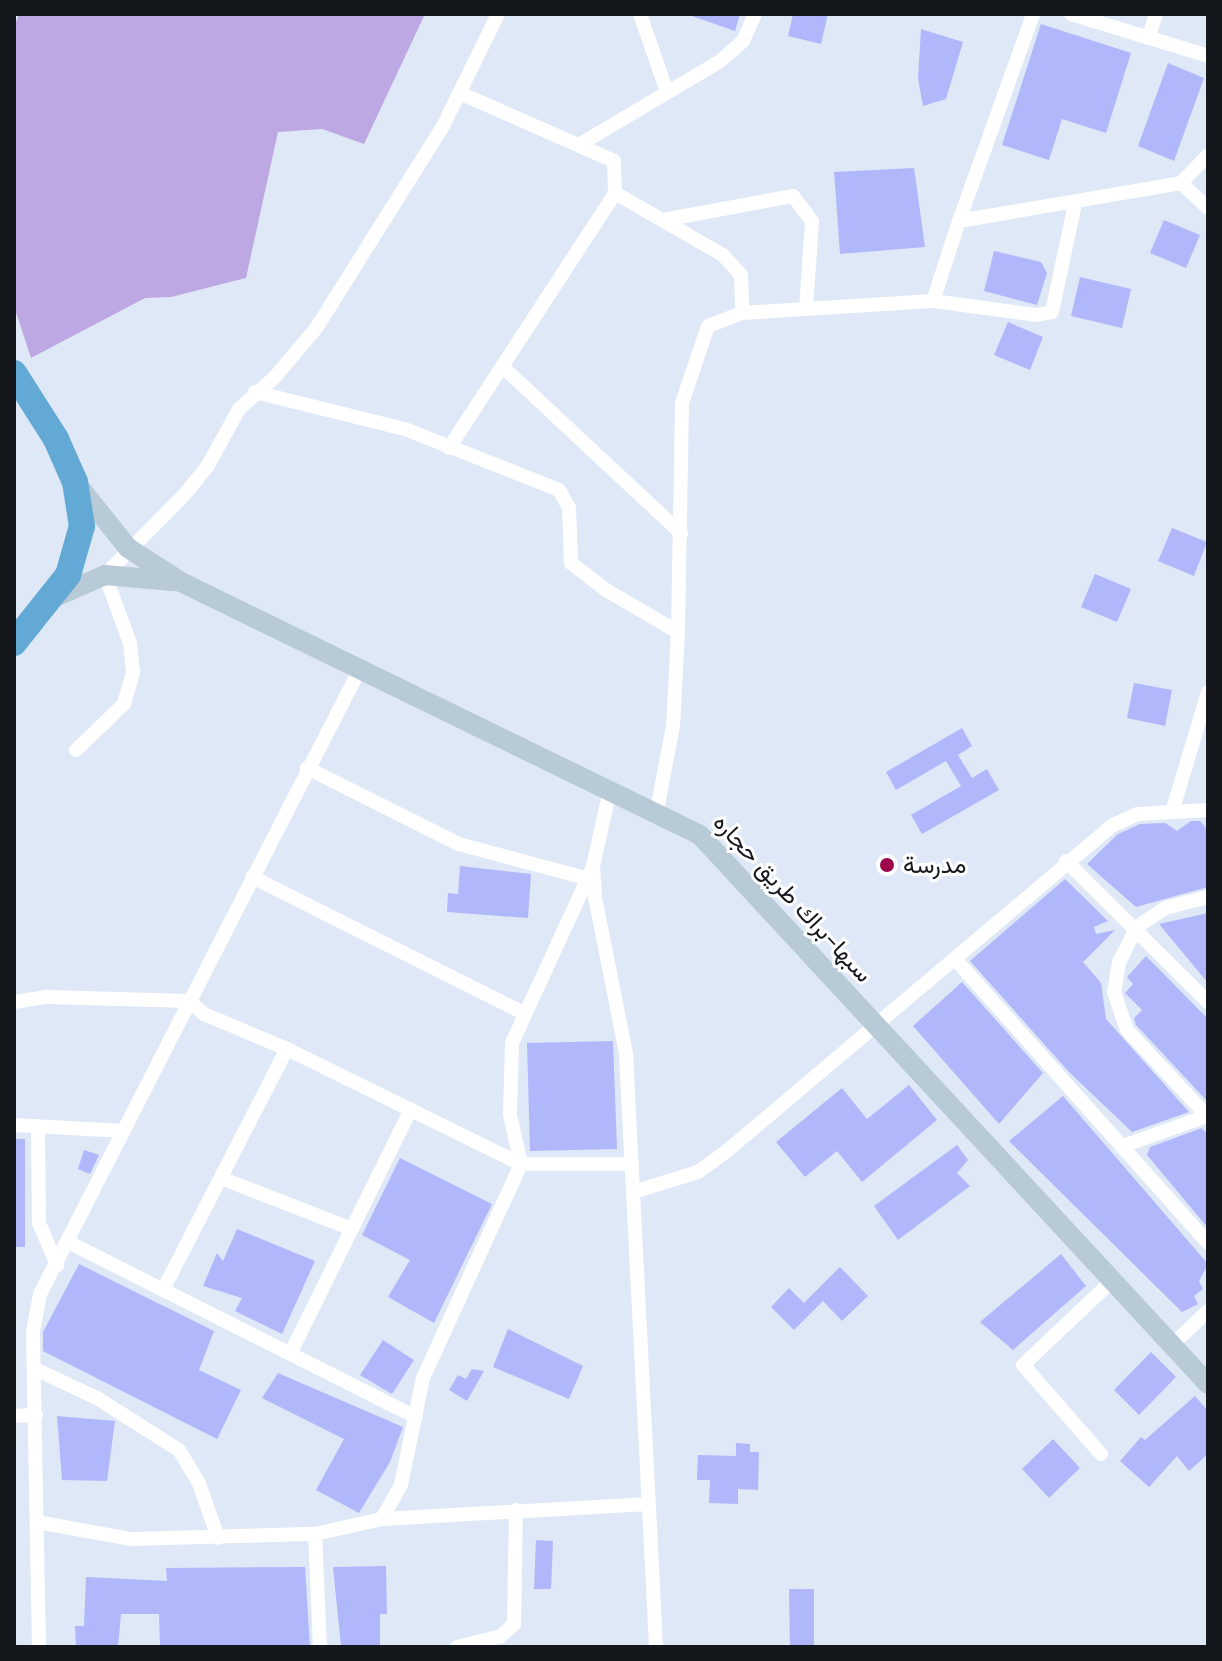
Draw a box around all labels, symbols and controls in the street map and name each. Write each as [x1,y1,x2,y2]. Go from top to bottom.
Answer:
street label: سبها-براك طريق حجاره [708,808,878,988]
place label: مدرسة [903,851,966,879]
marker: مدرسة [878,856,896,874]

